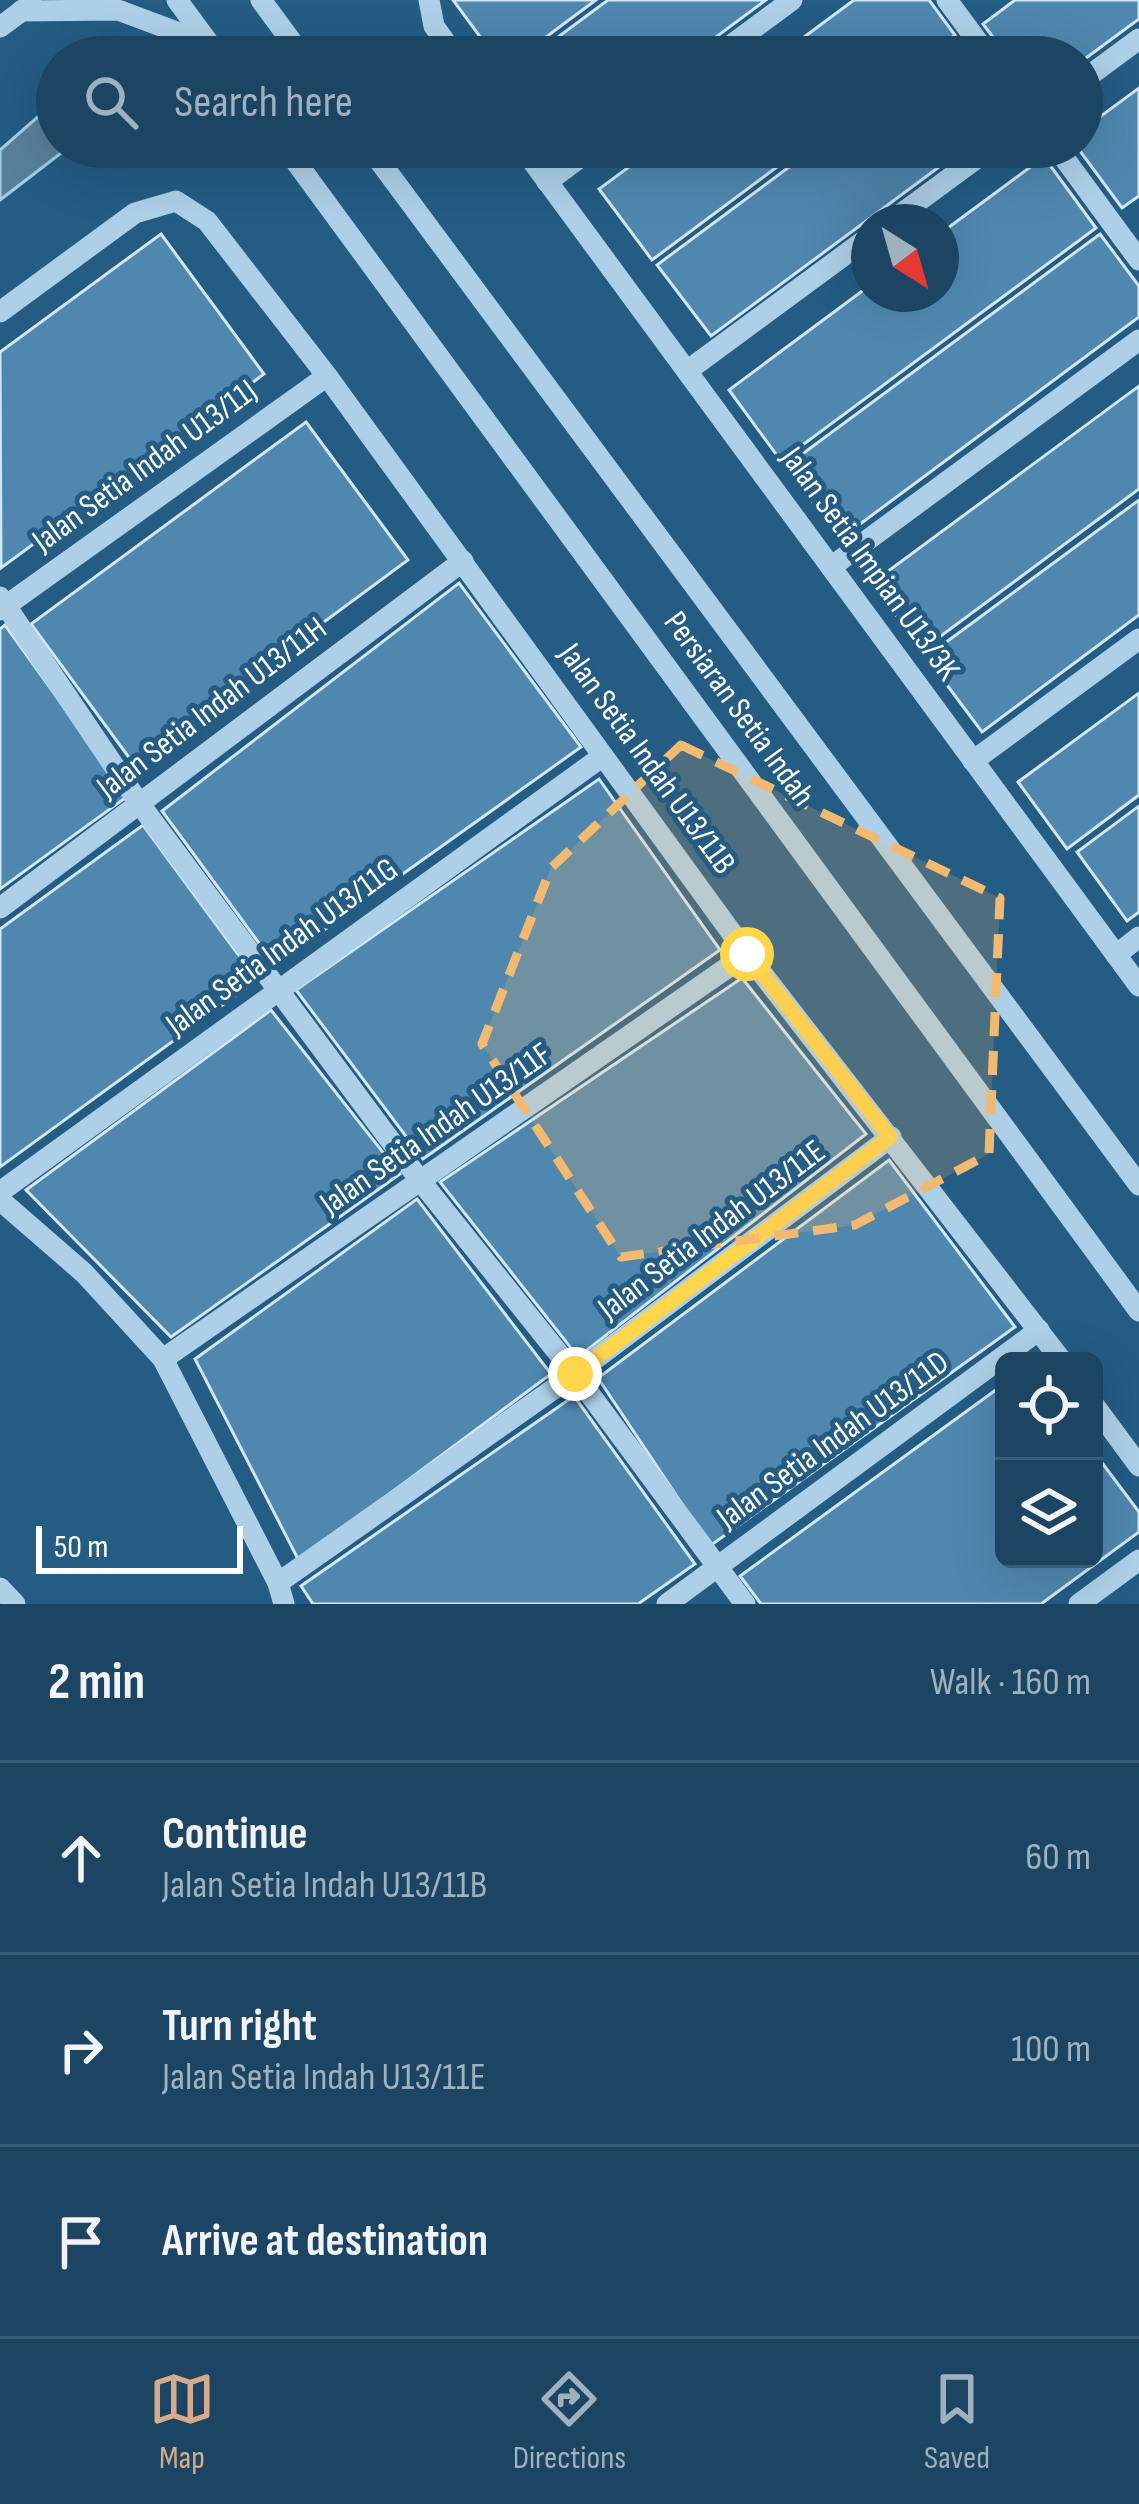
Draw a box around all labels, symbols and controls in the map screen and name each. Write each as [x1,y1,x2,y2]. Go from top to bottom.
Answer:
search box [36,36,1103,168]
icon: search [78,69,144,135]
text: Search here [174,75,353,130]
north arrow [851,204,959,312]
street label: Jalan Setia Indah U13/11J [24,371,265,561]
street label: Jalan Setia Impian U13/3K [771,439,968,689]
street label: Persiaran Setia Indah [655,604,823,814]
street label: Jalan Setia Indah U13/11H [88,609,335,808]
street label: Jalan Setia Indah U13/11B [549,635,744,882]
street label: Jalan Setia Indah U13/11G [158,849,406,1045]
route start [720,927,774,981]
street label: Jalan Setia Indah U13/11F [312,1034,559,1224]
street label: Jalan Setia Indah U13/11E [590,1132,833,1329]
street label: Jalan Setia Indah U13/11D [709,1343,957,1538]
route end [548,1347,602,1401]
map controls [995,1352,1103,1568]
button: locate [995,1352,1103,1460]
button: layers [995,1460,1103,1568]
scale bar [36,1520,243,1573]
text: 50 m [54,1527,108,1567]
text: 2 min [48,1652,145,1713]
text: Walk · 160 m [930,1659,1091,1706]
text: Continue [162,1807,308,1862]
icon: ahead [48,1825,114,1891]
text: 60 m [1025,1834,1091,1881]
text: Jalan Setia Indah U13/11B [162,1862,487,1909]
text: Turn right [162,1999,317,2054]
icon: right [48,2017,114,2083]
text: 100 m [1011,2026,1091,2073]
text: Jalan Setia Indah U13/11E [162,2054,486,2101]
icon: arrive [48,2209,114,2275]
text: Arrive at destination [162,2214,488,2269]
tab: Map [149,2366,215,2478]
tab: Directions [513,2366,626,2478]
tab: Saved [924,2366,990,2478]

